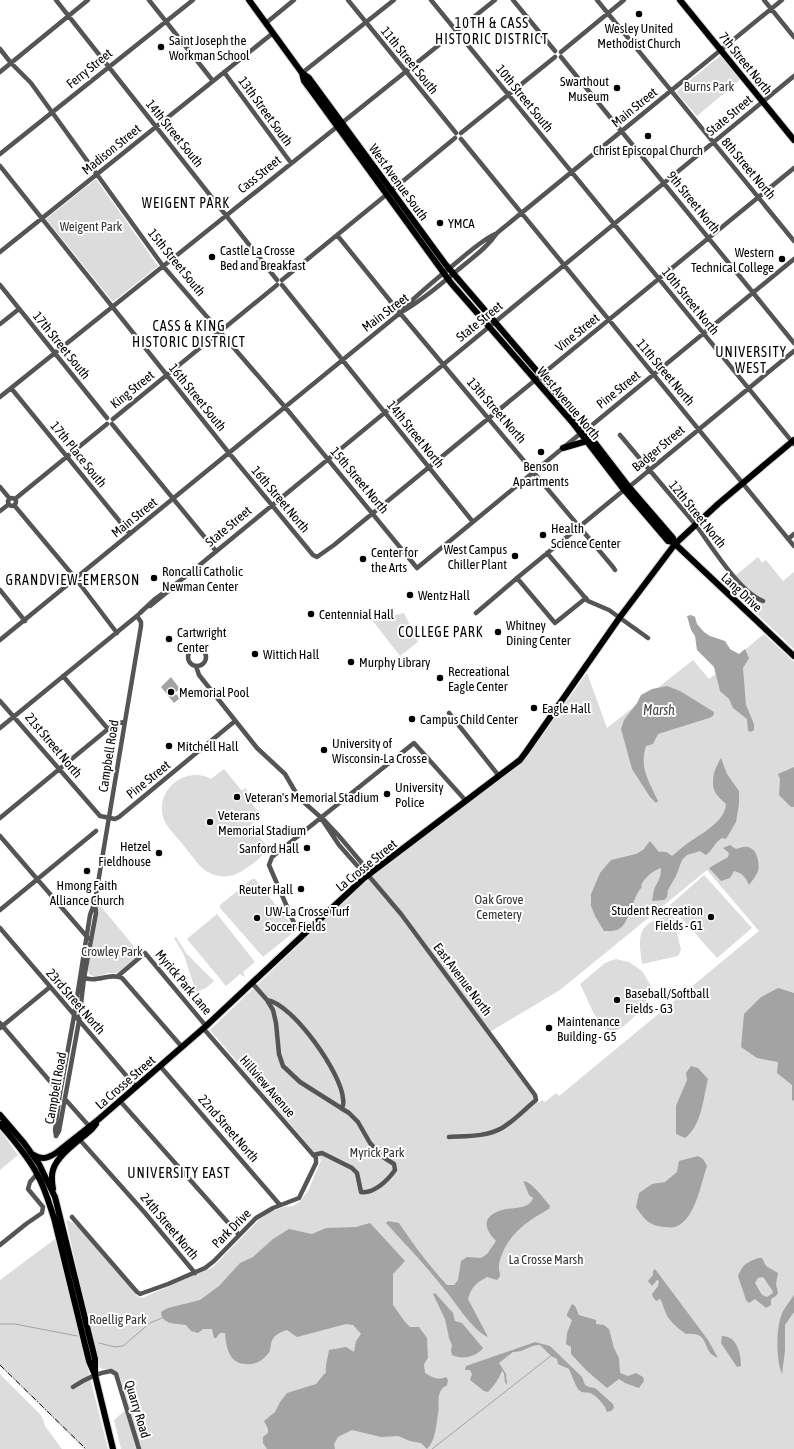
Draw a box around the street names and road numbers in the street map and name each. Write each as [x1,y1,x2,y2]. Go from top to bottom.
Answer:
street label: 11th Street South [378,24,441,97]
street label: 7th Street North [716,29,775,97]
street label: Ferry Street [64,45,115,91]
street label: 10th Street South [493,62,556,135]
street label: 13th Street South [235,74,296,149]
street label: Main Street [608,84,660,130]
street label: State Street [703,92,755,139]
street label: 14th Street South [143,97,206,170]
street label: Madison Street [79,121,144,178]
street label: 8th Street North [719,134,779,202]
street label: West Avenue South [366,141,431,223]
street label: Cass Street [235,152,284,196]
street label: 9th Street North [664,168,723,236]
street label: 15th Street South [145,226,208,299]
street label: 10th Street North [659,265,722,338]
street label: Main Street [359,290,412,335]
street label: State Street [453,298,506,345]
street label: 17th Street South [30,309,93,382]
street label: Vine Street [552,310,602,355]
street label: 11th Street North [634,336,698,409]
street label: 16th Street South [166,361,229,434]
street label: West Avenue North [534,364,603,443]
street label: King Street [108,367,157,411]
street label: Pine Street [594,367,643,411]
street label: 13th Street North [464,375,529,446]
street label: 14th Street North [384,398,447,471]
street label: 17th Place South [48,418,110,490]
street label: Badger Street [629,422,688,475]
street label: 15th Street North [328,444,392,517]
street label: 16th Street North [249,463,313,536]
street label: 12th Street North [666,478,729,551]
street label: Main Street [108,494,160,540]
street label: State Street [202,503,254,550]
street label: Lang Drive [718,570,765,615]
street label: 21st Street North [22,710,85,781]
street label: Campbell Road [95,719,122,793]
street label: Pine Street [124,757,173,801]
street label: La Crosse Street [333,836,400,895]
street label: East Avenue North [430,940,495,1019]
street label: Myrick Park Lane [152,947,215,1018]
street label: 23rd Street North [43,966,108,1037]
street label: Campbell Road [42,1051,69,1125]
street label: La Crosse Street [92,1052,158,1112]
street label: Hillview Avenue [237,1052,299,1120]
street label: 22nd Street North [195,1092,262,1165]
street label: 24th Street North [138,1190,202,1263]
street label: Park Drive [209,1206,254,1251]
street label: Quarry Road [122,1378,153,1440]

